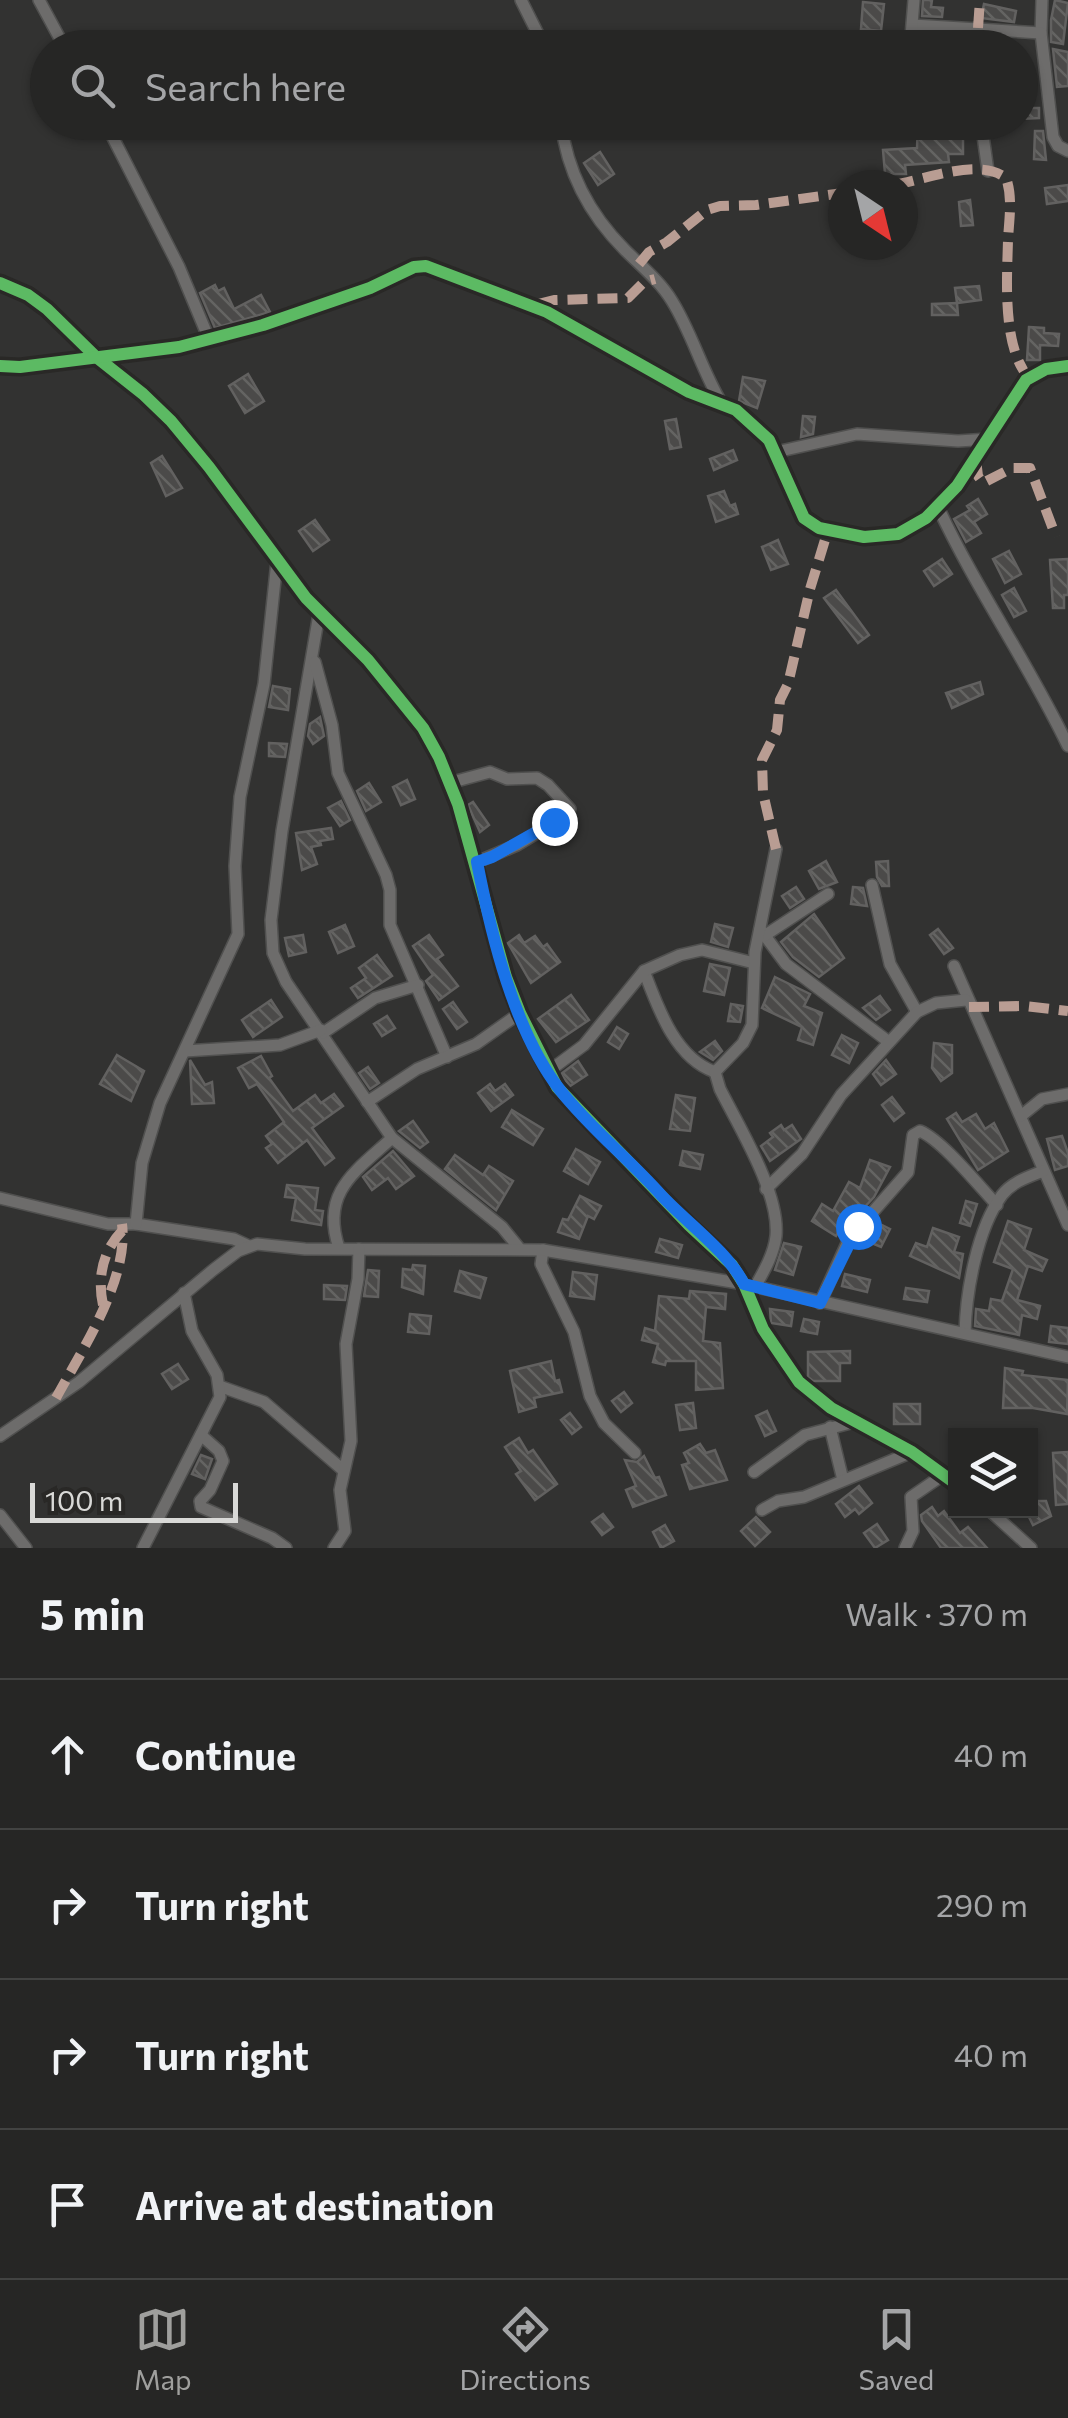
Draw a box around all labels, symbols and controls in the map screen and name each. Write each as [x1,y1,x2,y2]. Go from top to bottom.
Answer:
search box [30,30,1038,140]
icon: search [65,58,120,113]
text: Search here [145,62,346,109]
north arrow [828,170,918,260]
route end [532,800,578,846]
route start [836,1204,882,1250]
map controls [948,1428,1038,1518]
button: layers [948,1428,1038,1518]
scale bar [30,1478,238,1522]
text: 100 m [45,1483,123,1517]
text: 5 min [40,1587,145,1639]
text: Walk · 370 m [845,1593,1028,1633]
icon: ahead [40,1727,95,1782]
text: Continue [135,1731,296,1778]
text: 40 m [954,1734,1028,1774]
icon: right [40,1877,95,1932]
text: Turn right [135,1881,309,1928]
text: 290 m [936,1884,1028,1924]
icon: right [40,2027,95,2082]
text: Turn right [135,2031,309,2078]
text: 40 m [954,2034,1028,2074]
icon: arrive [40,2177,95,2232]
text: Arrive at destination [135,2181,494,2228]
tab: Map [134,2302,192,2396]
tab: Directions [459,2302,591,2396]
tab: Saved [859,2302,934,2396]

